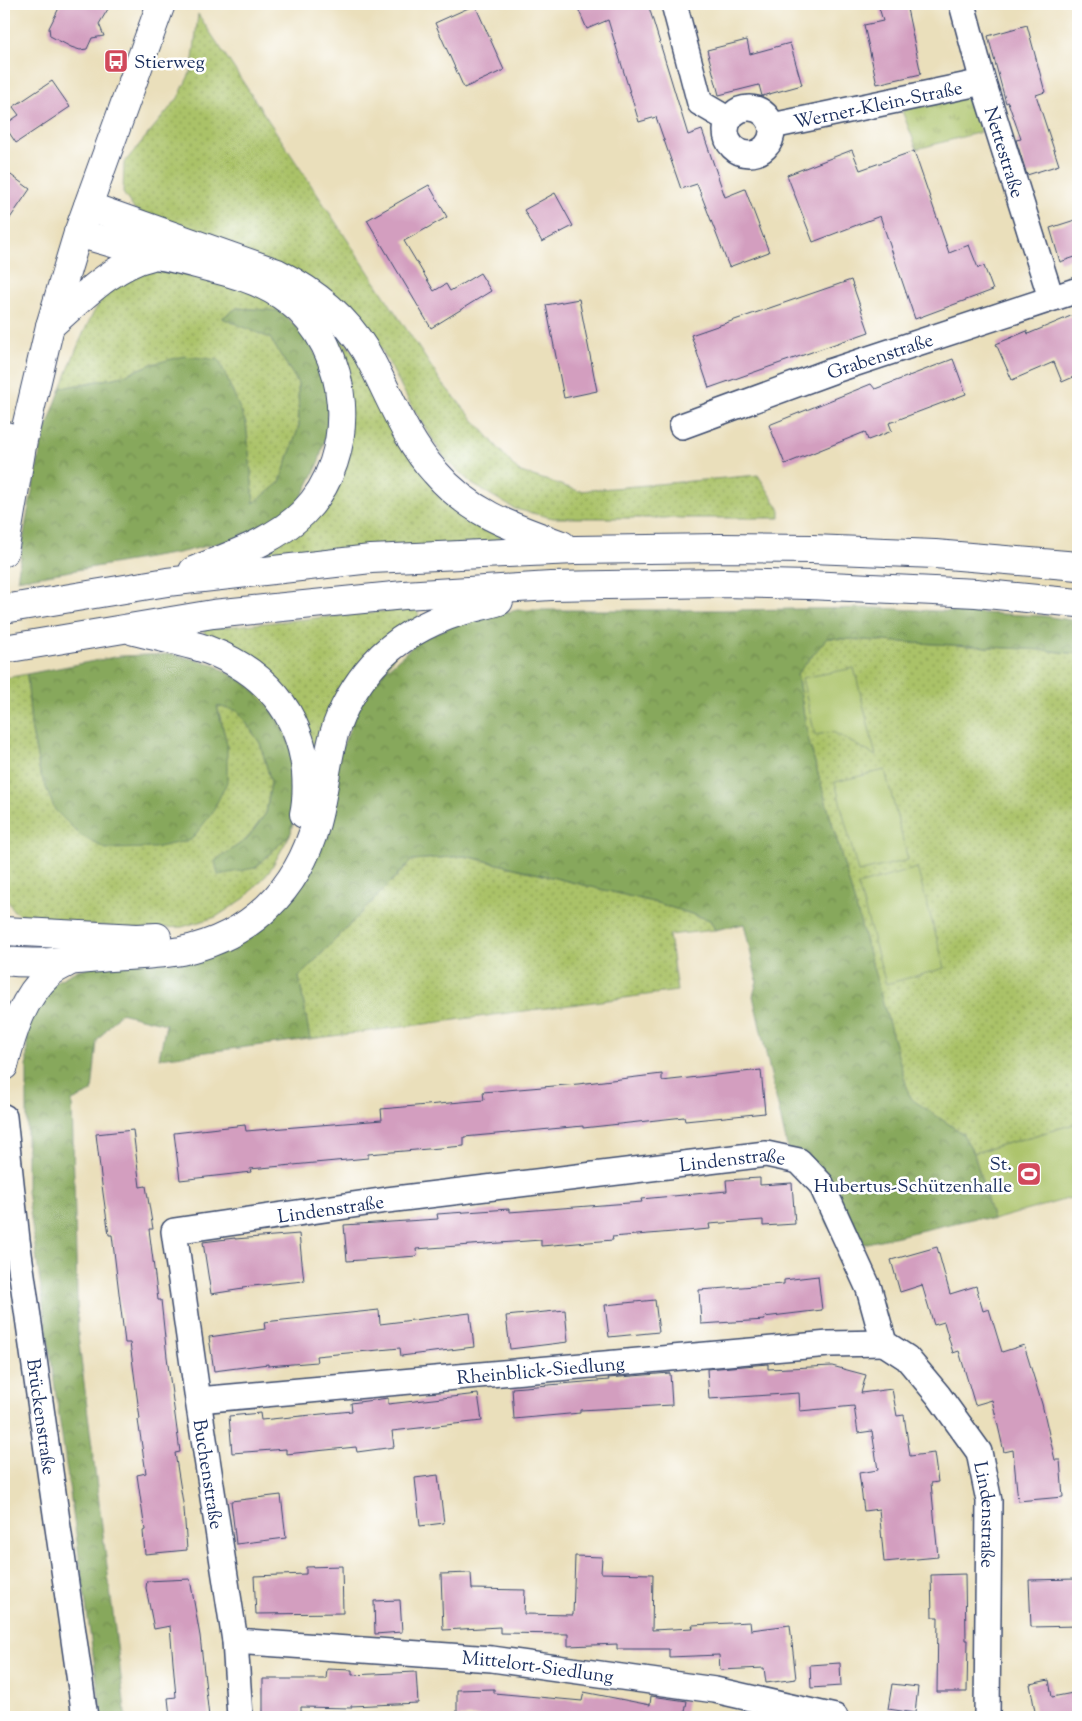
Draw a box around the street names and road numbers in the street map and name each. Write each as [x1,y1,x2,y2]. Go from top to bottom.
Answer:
street label: Werner-Klein-Straße [791,76,965,137]
street label: Nettestraße [976,104,1030,202]
street label: Grabenstraße [824,328,937,388]
street label: Lindenstraße [678,1143,788,1180]
street label: Lindenstraße [276,1190,386,1232]
street label: Rheinblick-Siedlung [456,1351,626,1393]
street label: Brückenstraße [18,1357,61,1477]
street label: Buchenstraße [185,1417,229,1532]
street label: Lindenstraße [965,1459,1000,1568]
street label: Mittelort-Siedlung [461,1646,615,1692]

